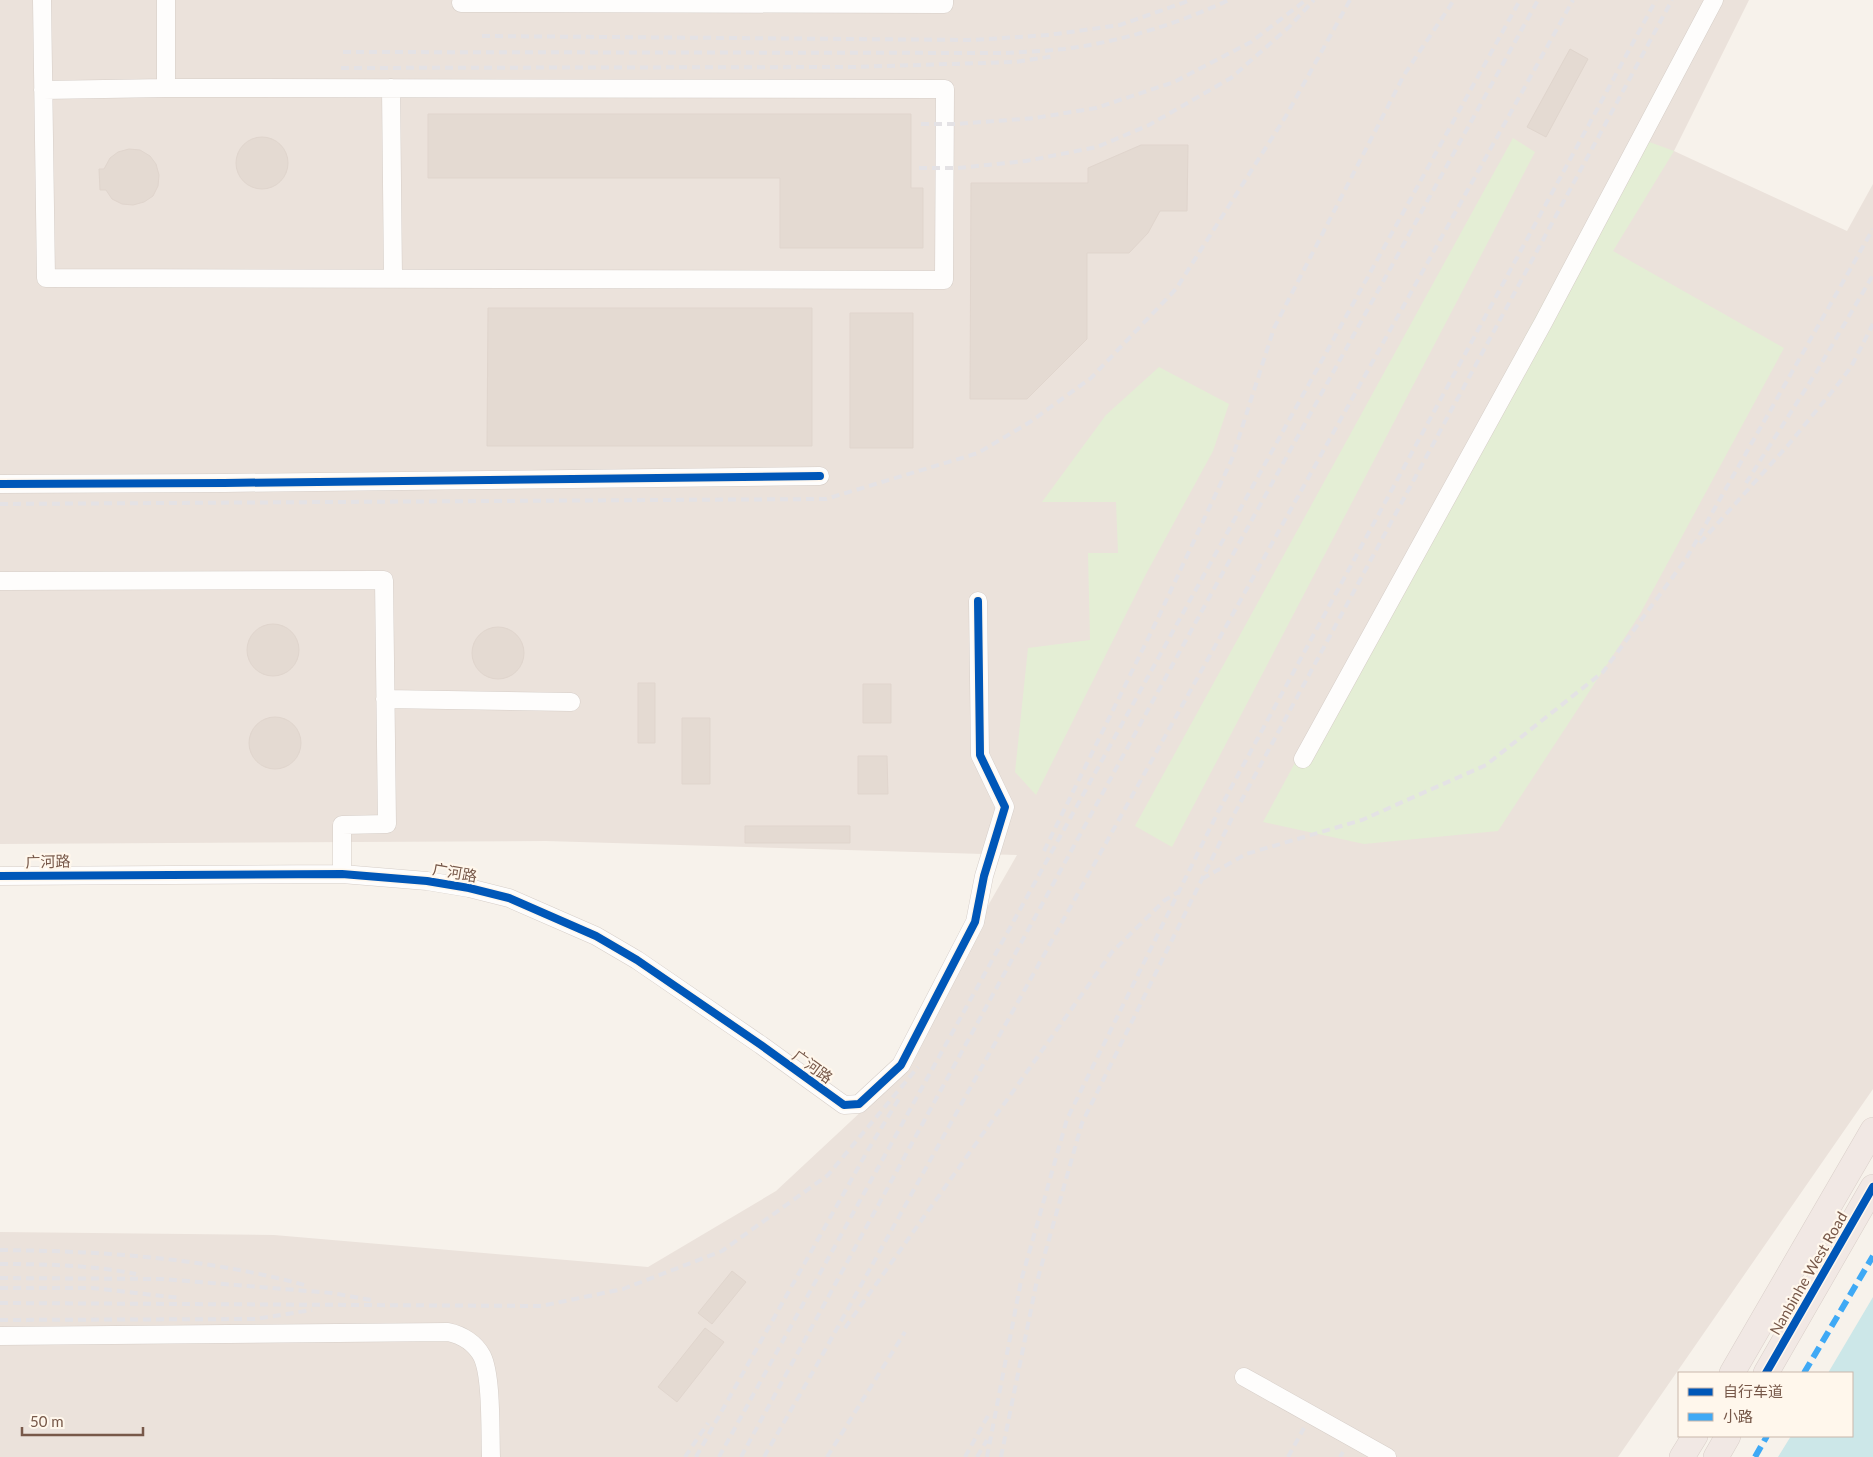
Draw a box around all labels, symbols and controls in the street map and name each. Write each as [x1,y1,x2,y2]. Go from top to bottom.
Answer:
street label: 广河路 [25,852,71,870]
street label: 广河路 [431,859,479,885]
street label: 广河路 [790,1045,836,1087]
street label: Nanbinhe West Road [1765,1208,1851,1338]
legend [1678,1372,1853,1437]
text: 自行车道 [1723,1382,1783,1400]
scale bar [22,1404,144,1436]
text: 小路 [1723,1407,1753,1425]
text: 50 m [30,1412,64,1430]

